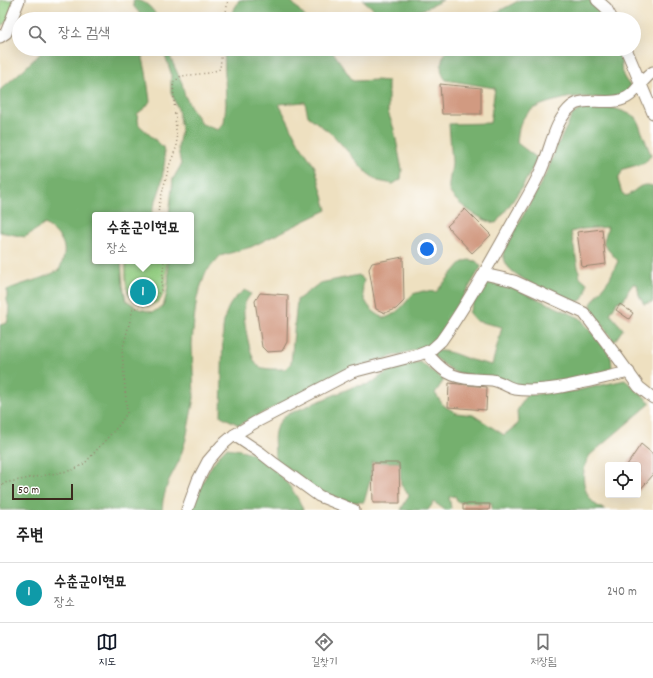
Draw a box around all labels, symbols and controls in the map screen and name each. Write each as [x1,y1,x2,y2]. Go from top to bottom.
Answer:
search box [12,12,641,56]
icon: search [26,23,48,45]
text: 장소 검색 [58,23,110,45]
popup [92,212,194,264]
text: 수춘군이현묘 [107,218,179,240]
your location [417,239,437,259]
text: 장소 [107,240,128,259]
pin: 1 [130,277,156,307]
map controls [605,462,641,498]
button: locate [605,462,641,498]
scale bar [12,482,73,501]
text: 50 m [18,483,39,499]
text: 주변 [16,525,43,549]
text: 수춘군이현묘 [54,572,126,594]
text: 1 [28,583,30,602]
text: 240 m [607,583,637,602]
text: 장소 [54,594,75,613]
tab: 지도 [96,631,118,671]
tab: 길찾기 [311,631,338,671]
tab: 저장됨 [530,631,557,671]

